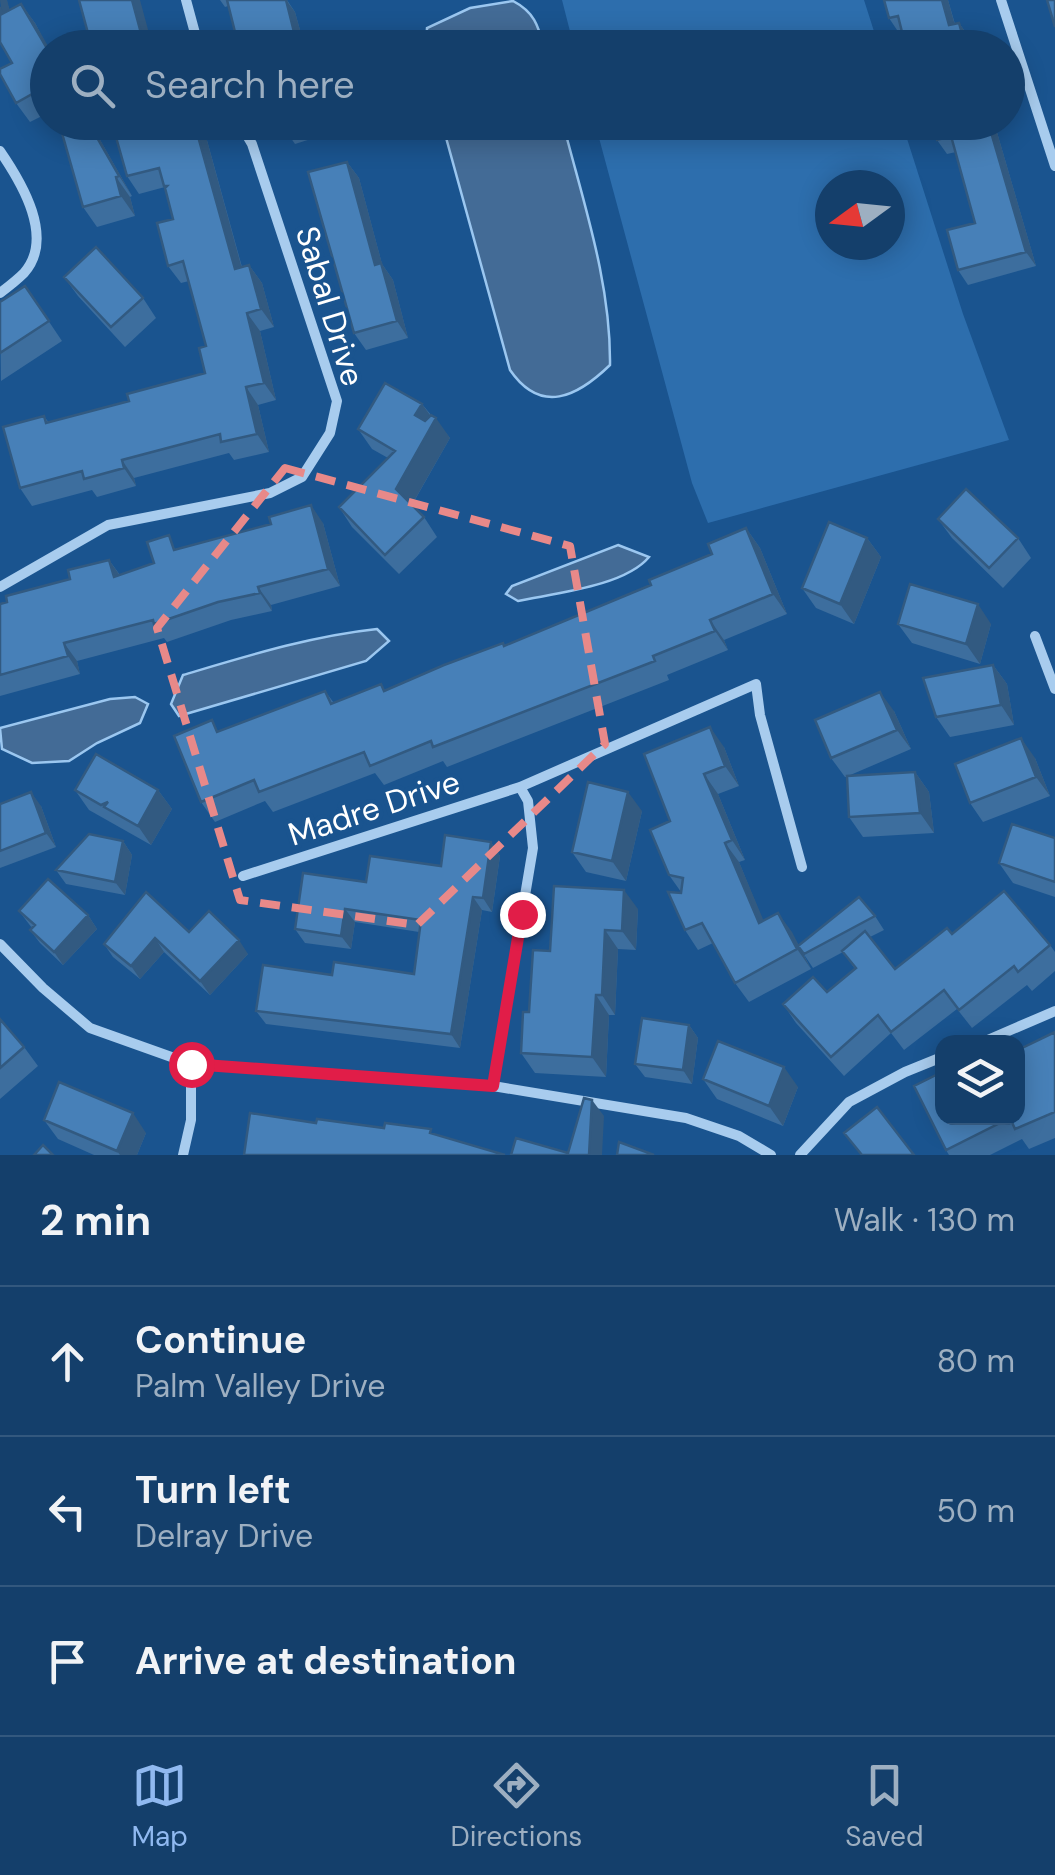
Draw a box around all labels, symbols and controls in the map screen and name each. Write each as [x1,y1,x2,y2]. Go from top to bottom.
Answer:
search box [30,30,1025,140]
icon: search [65,58,120,113]
text: Search here [145,60,355,110]
north arrow [815,170,905,260]
street label: Sabal Drive [286,221,374,391]
street label: Madre Drive [283,761,465,855]
route end [500,892,546,938]
map controls [935,1035,1025,1125]
button: layers [935,1035,1025,1125]
route start [169,1042,215,1088]
text: 2 min [40,1193,151,1248]
text: Walk · 130 m [834,1199,1015,1241]
text: Continue [135,1315,306,1365]
icon: ahead [40,1334,95,1389]
text: 80 m [937,1340,1015,1382]
text: Palm Valley Drive [135,1365,385,1407]
text: Turn left [135,1465,291,1515]
icon: left [40,1484,95,1539]
text: 50 m [937,1490,1015,1532]
text: Delray Drive [135,1515,313,1557]
icon: arrive [40,1634,95,1689]
text: Arrive at destination [135,1636,517,1686]
tab: Map [131,1758,188,1855]
tab: Directions [451,1758,582,1855]
tab: Saved [845,1758,924,1855]

